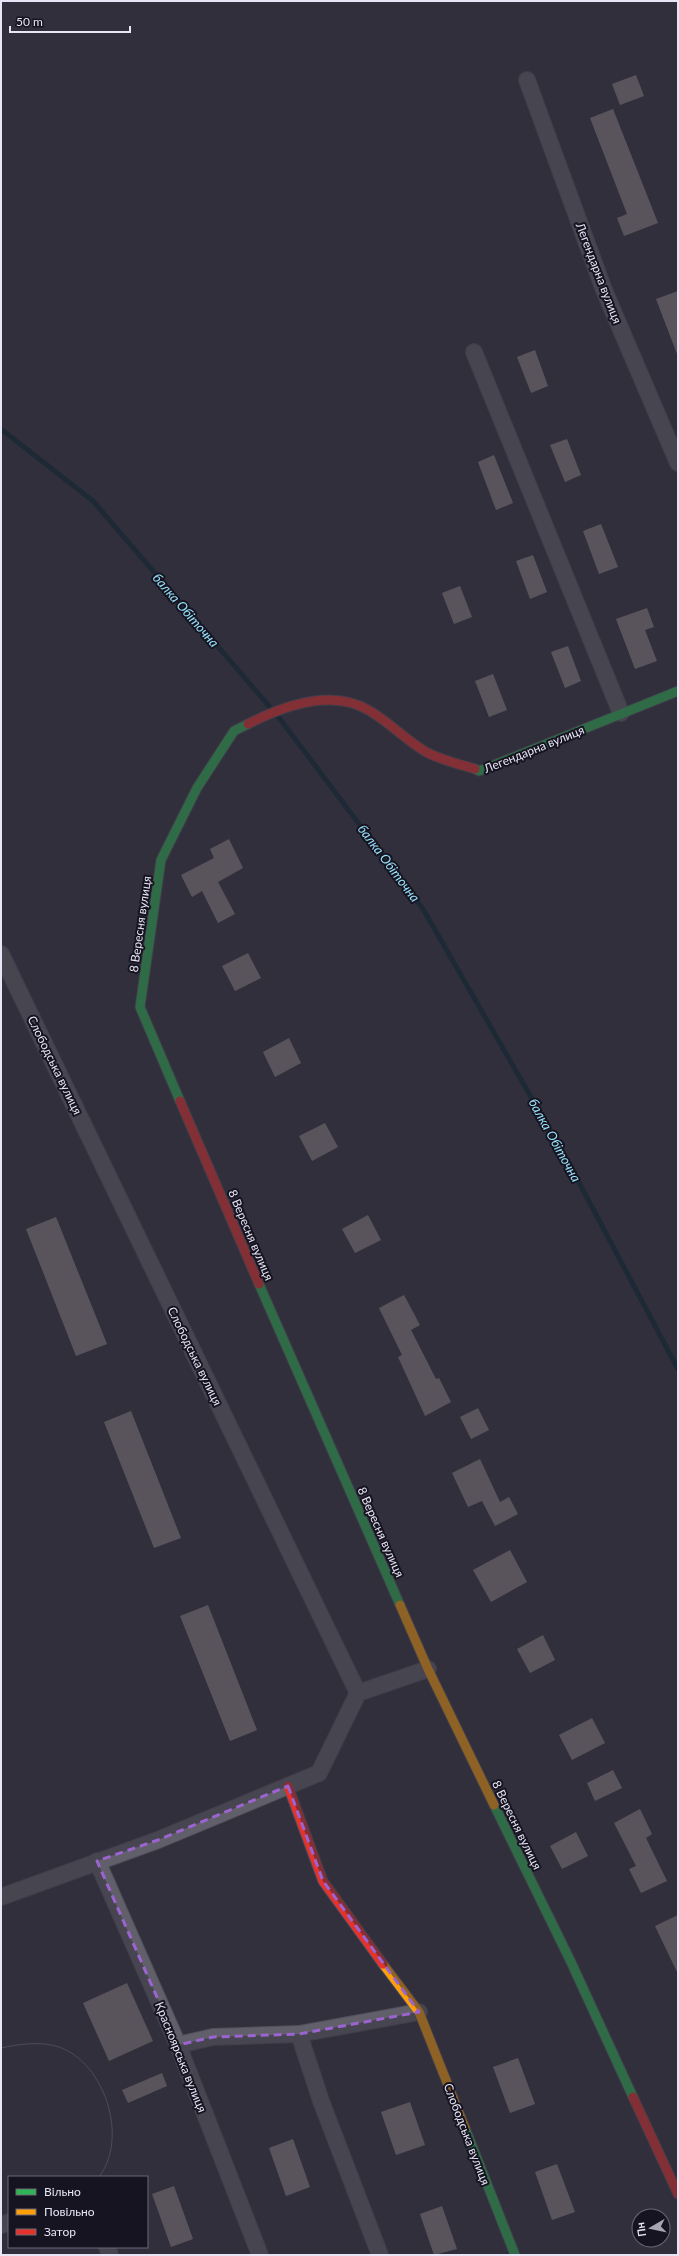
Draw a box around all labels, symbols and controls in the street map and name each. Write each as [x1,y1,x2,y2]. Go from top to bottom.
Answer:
scale bar [10,8,130,34]
text: 50 m [16,14,43,29]
street label: Легендарна вулиця [572,219,625,326]
water label: балка Обіточна [150,570,223,651]
street label: Легендарна вулиця [481,722,587,776]
water label: балка Обіточна [355,821,424,905]
street label: 8 Вересня вулиця [126,875,154,973]
street label: Слободська вулиця [25,1013,85,1117]
water label: балка Обіточна [526,1096,585,1185]
street label: 8 Вересня вулиця [225,1187,277,1283]
street label: Слободська вулиця [165,1304,225,1408]
street label: 8 Вересня вулиця [354,1485,408,1579]
street label: 8 Вересня вулиця [489,1778,545,1872]
street label: Красноярська вулиця [152,2000,210,2114]
street label: Слободська вулиця [441,2081,493,2187]
legend [8,2176,148,2248]
text: Вільно [44,2184,81,2199]
text: Повільно [44,2204,95,2219]
north arrow [631,2208,671,2248]
text: Пн [633,2222,648,2238]
text: Затор [44,2224,76,2239]

